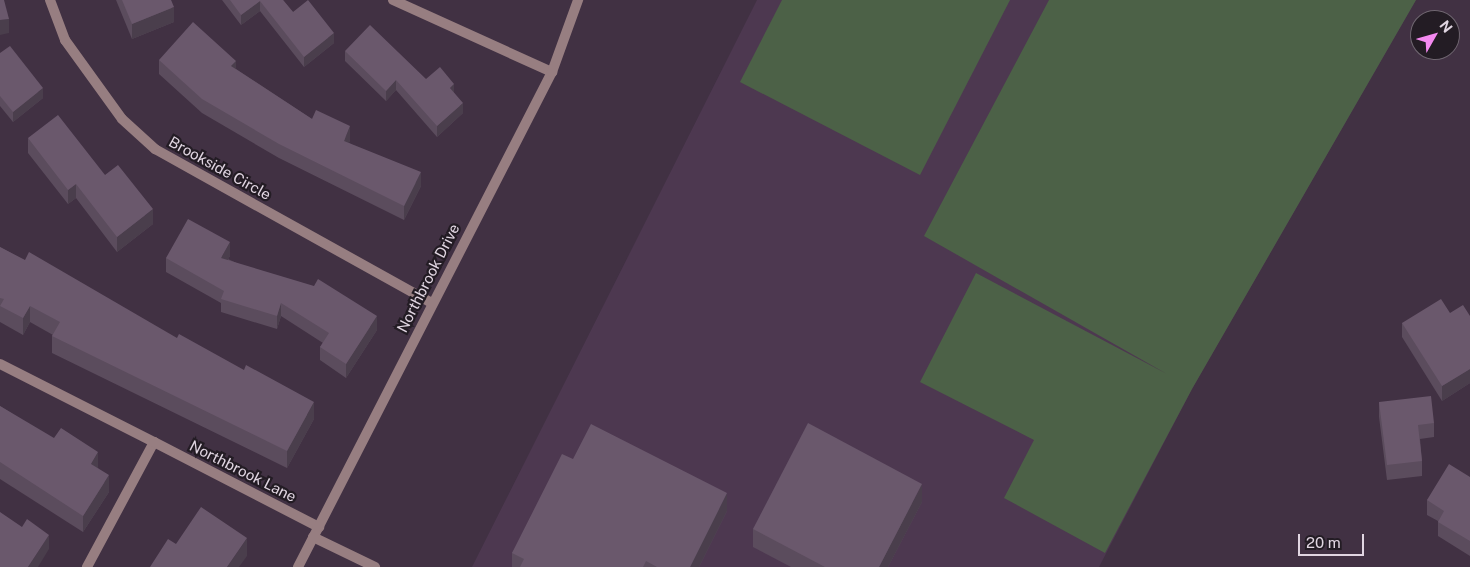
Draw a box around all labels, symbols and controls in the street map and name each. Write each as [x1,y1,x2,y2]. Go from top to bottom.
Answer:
north arrow [1410,10,1460,60]
text: N [1436,17,1456,36]
street label: Brookside Circle [166,132,274,204]
street label: Northbrook Drive [393,221,463,335]
street label: Northbrook Lane [187,436,299,506]
scale bar [1300,524,1366,556]
text: 20 m [1306,534,1341,551]

